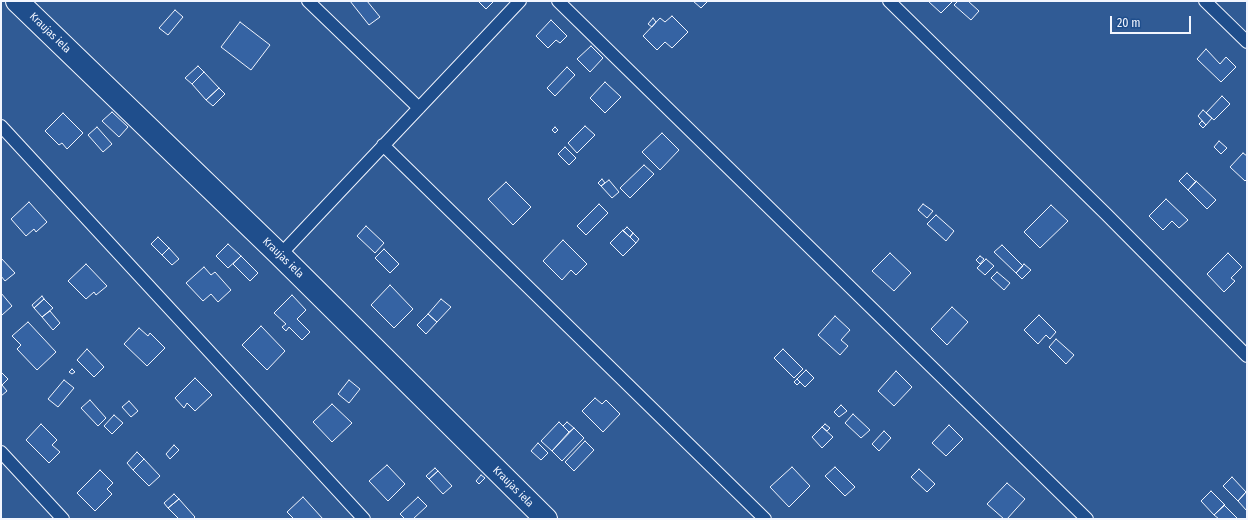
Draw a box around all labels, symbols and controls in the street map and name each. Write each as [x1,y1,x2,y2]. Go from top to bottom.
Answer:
scale bar [1112,8,1193,34]
street label: Kraujas iela [27,10,73,56]
text: 20 m [1117,16,1141,30]
street label: Kraujas iela [260,235,306,281]
street label: Kraujas iela [490,464,536,510]

